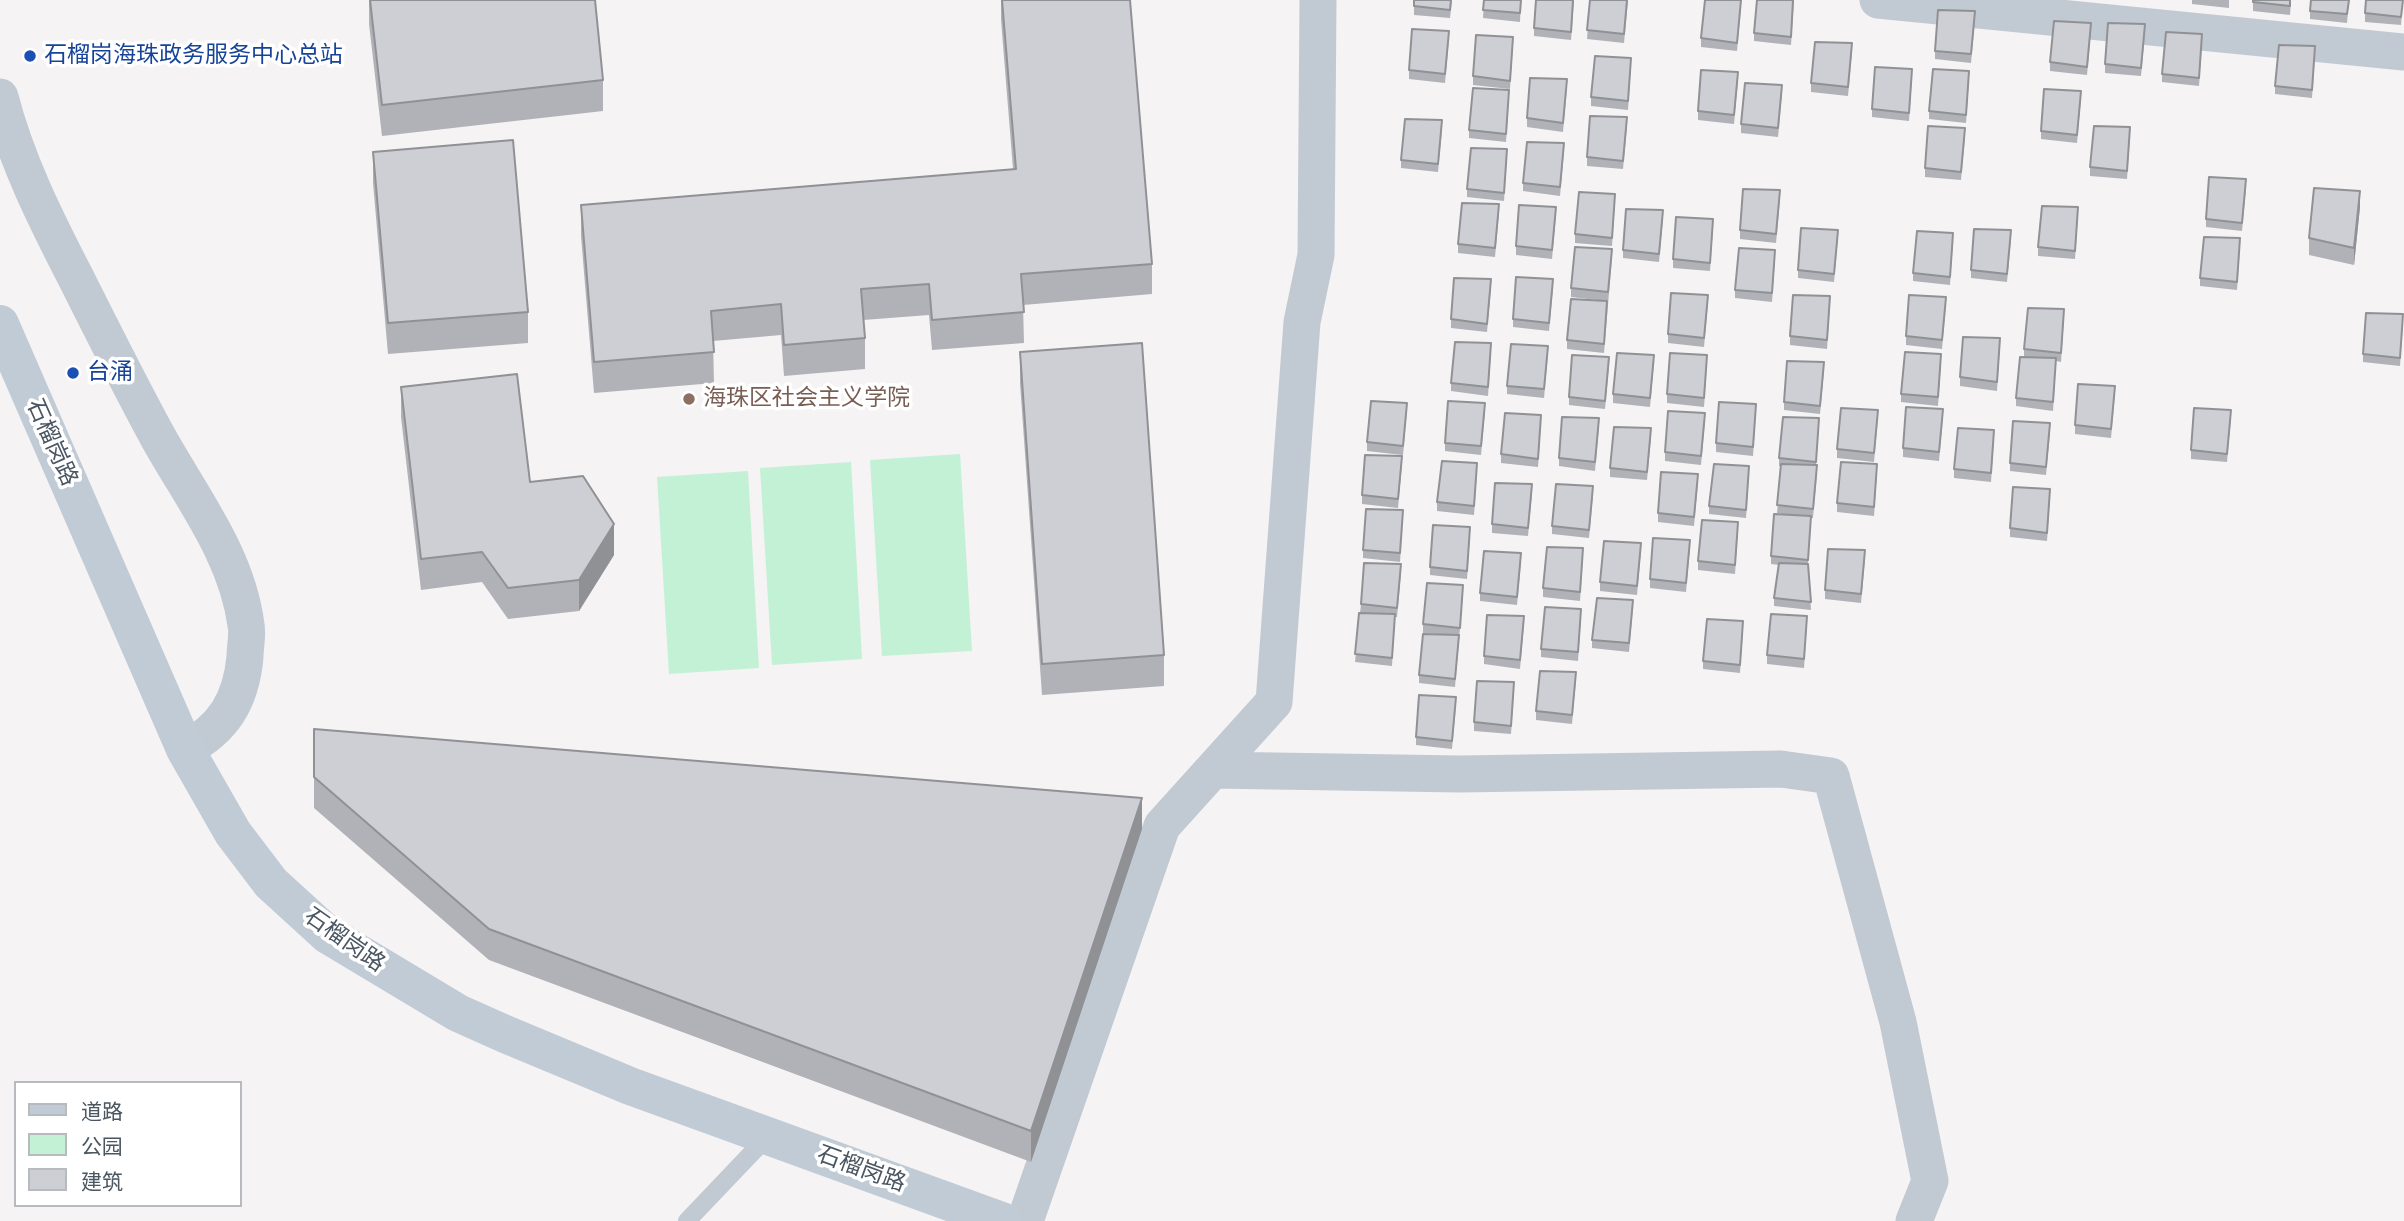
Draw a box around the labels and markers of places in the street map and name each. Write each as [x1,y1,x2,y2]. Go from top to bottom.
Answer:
place label: 石榴岗海珠政务服务中心总站 [44,42,343,70]
marker: 石榴岗海珠政务服务中心总站 [22,48,38,64]
place label: 台涌 [87,359,133,387]
marker: 台涌 [65,365,81,381]
place label: 海珠区社会主义学院 [703,385,910,413]
marker: 海珠区社会主义学院 [681,391,697,407]

